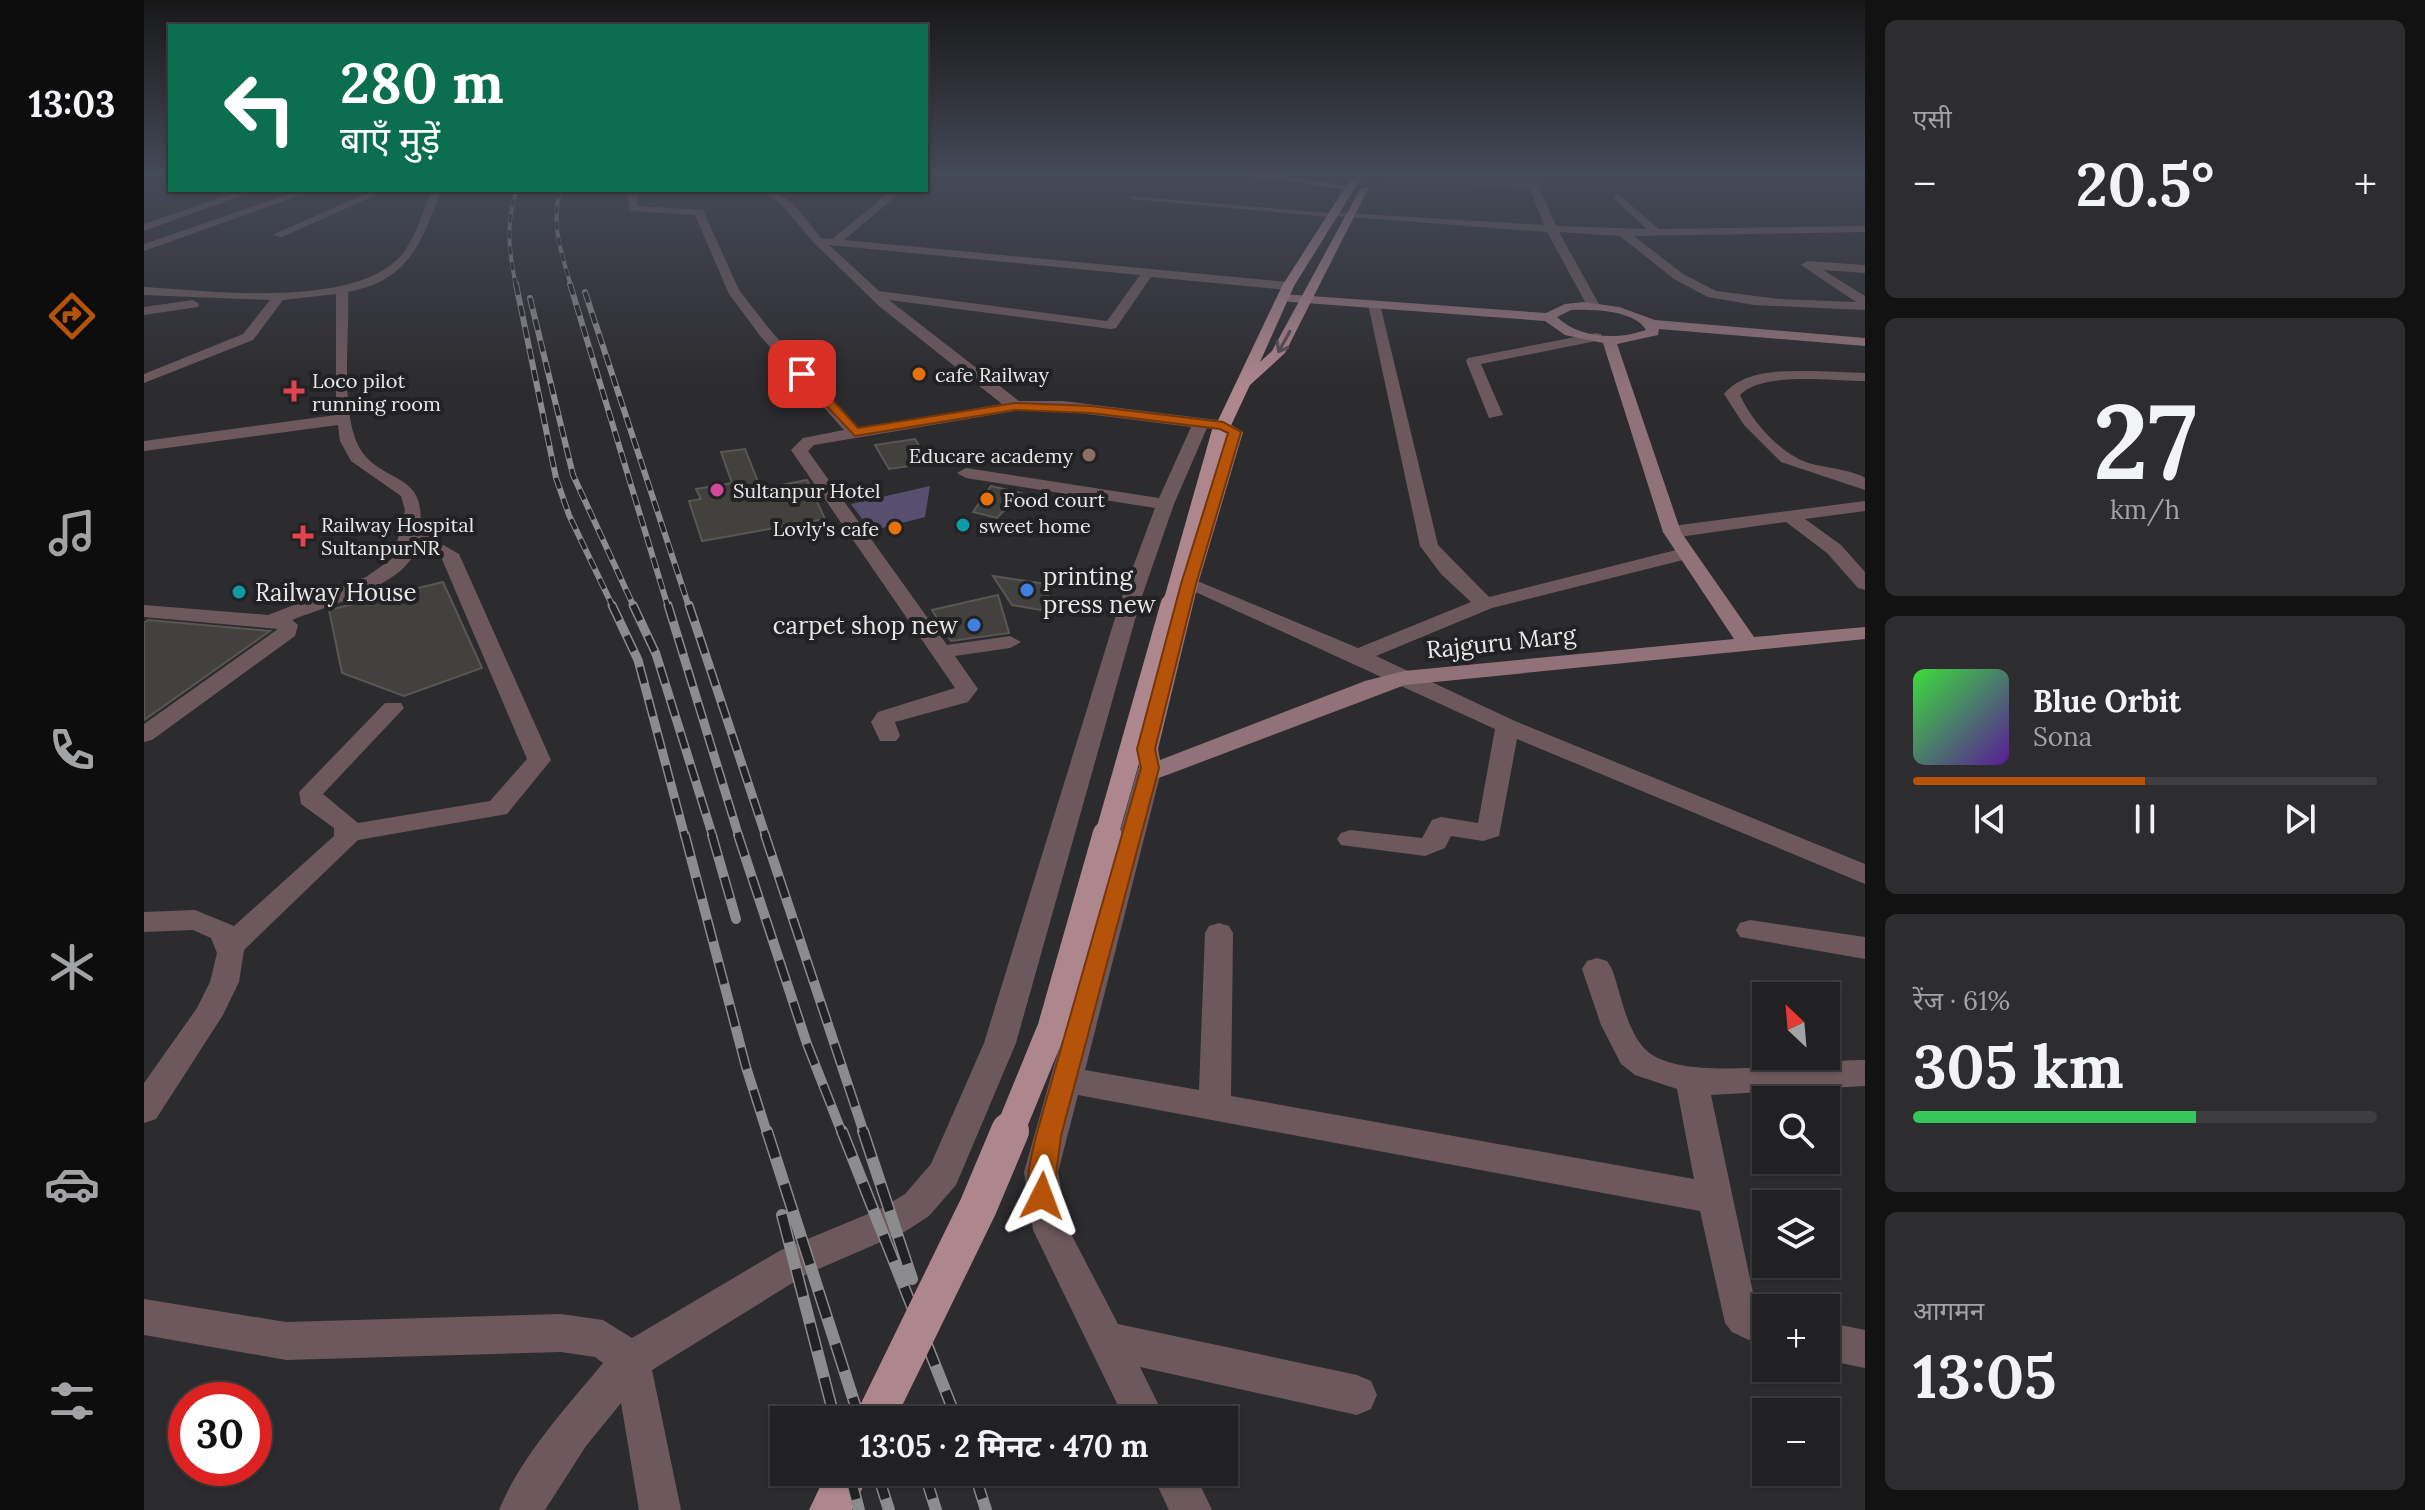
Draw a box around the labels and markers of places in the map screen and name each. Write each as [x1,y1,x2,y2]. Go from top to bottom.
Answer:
pin [768,340,836,408]
place label: cafe Railway [935,362,1049,387]
marker: cafe Railway [910,365,928,383]
place label: Loco pilot running room [312,368,441,416]
marker: Loco pilot running room [283,380,305,402]
place label: Educare academy [909,443,1073,468]
marker: Educare academy [1080,446,1098,464]
place label: Sultanpur Hotel [733,478,880,503]
marker: Sultanpur Hotel [708,481,726,499]
place label: Food court [1003,487,1105,512]
marker: Food court [978,490,996,508]
place label: Railway Hospital SultanpurNR [321,512,474,560]
place label: sweet home [979,513,1091,538]
place label: Lovly's cafe [773,516,879,541]
marker: sweet home [954,516,972,534]
marker: Lovly's cafe [886,519,904,537]
marker: Railway Hospital SultanpurNR [292,525,314,547]
place label: printing press new [1043,561,1157,620]
place label: Railway House [255,577,416,608]
marker: printing press new [1018,581,1036,599]
marker: Railway House [230,583,248,601]
place label: carpet shop new [773,610,959,641]
marker: carpet shop new [965,616,983,634]

